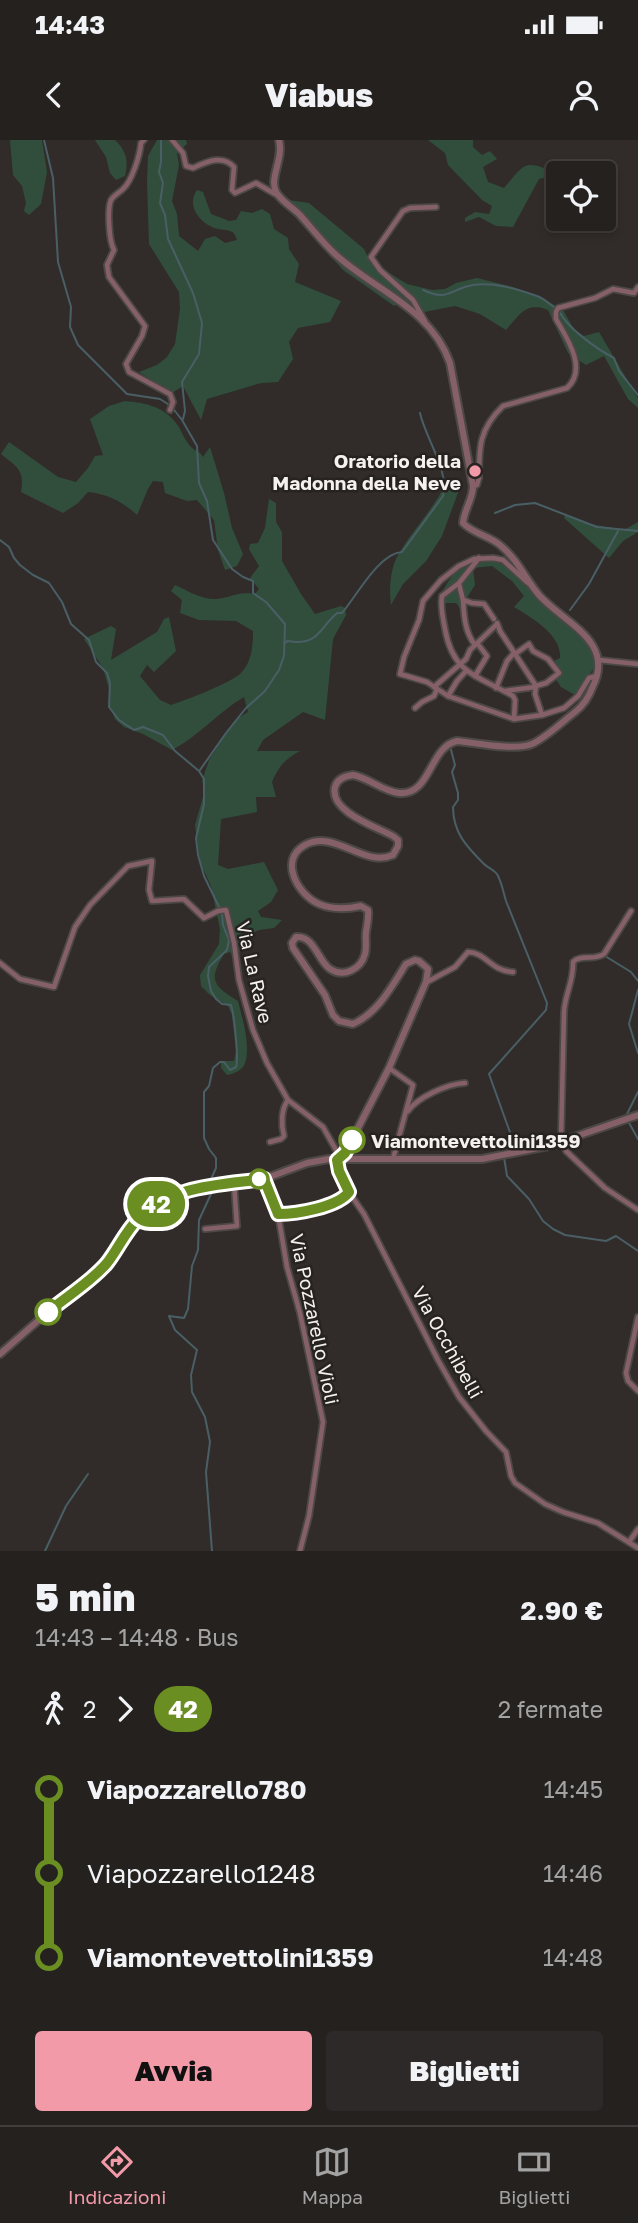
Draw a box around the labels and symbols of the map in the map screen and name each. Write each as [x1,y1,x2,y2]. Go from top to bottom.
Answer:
place label: Oratorio della Madonna della Neve [272,449,461,494]
marker: Oratorio della Madonna della Neve [467,463,483,479]
street label: Via La Rave [232,919,278,1025]
marker: Viamontevettolini1359 [339,1127,365,1153]
place label: Viamontevettolini1359 [371,1129,581,1152]
unlabelled marker [249,1169,269,1189]
line badge: 42 [124,1181,188,1227]
street label: Via Pozzarello Violi [286,1231,344,1407]
street label: Via Occhibelli [408,1282,488,1402]
unlabelled marker [35,1299,61,1325]

